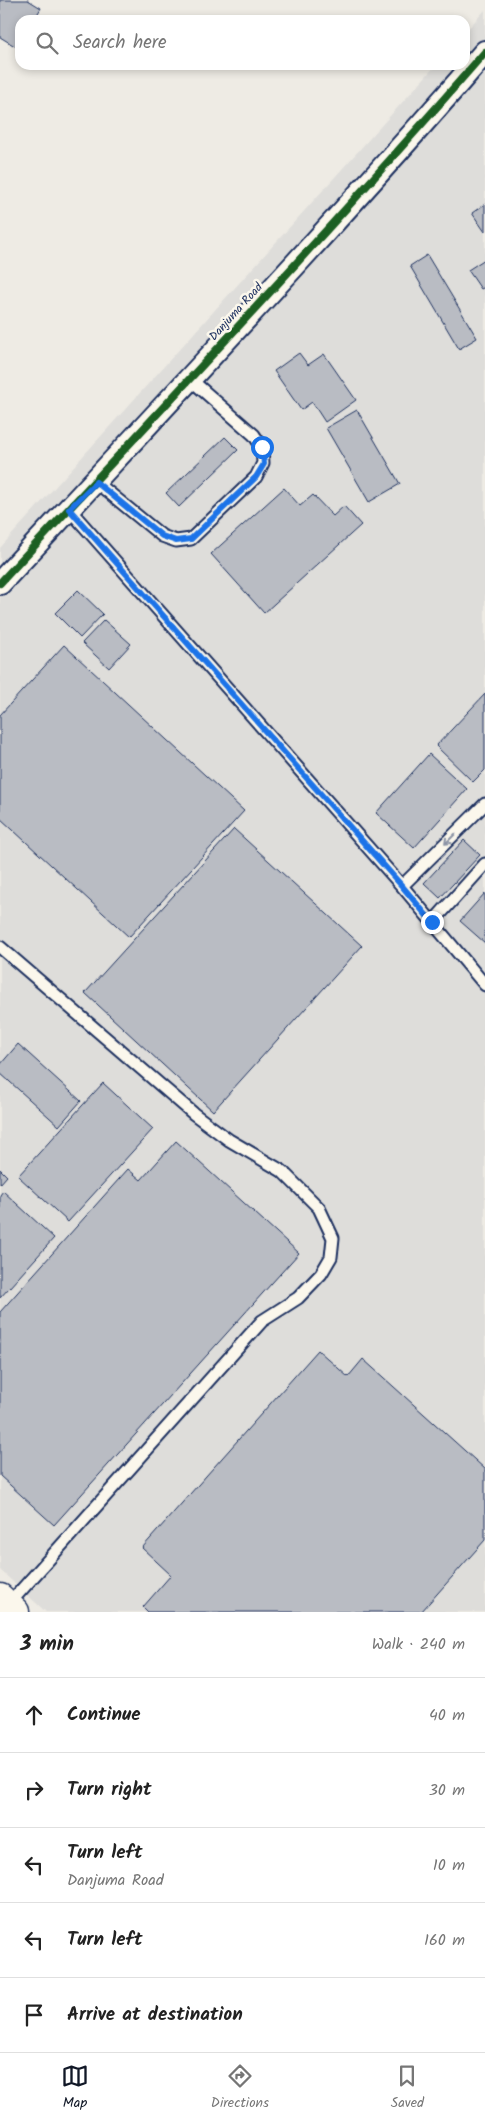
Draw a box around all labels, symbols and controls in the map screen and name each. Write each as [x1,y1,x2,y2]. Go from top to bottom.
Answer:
search box [15,15,470,70]
text: Search here [73,28,167,58]
icon: search [33,29,61,57]
street label: Danjuma Road [205,278,268,345]
route start [251,436,274,459]
one-way arrow [444,832,456,845]
route end [421,911,444,934]
text: 3 min [20,1628,74,1661]
text: Walk · 240 m [372,1632,465,1657]
text: Continue [67,1700,140,1730]
icon: ahead [20,1701,48,1729]
text: 40 m [429,1703,465,1728]
text: Turn right [67,1775,152,1805]
icon: right [20,1776,48,1804]
text: 30 m [429,1778,465,1803]
text: Turn left [67,1838,142,1868]
icon: left [20,1851,48,1879]
text: 10 m [433,1853,465,1878]
text: Danjuma Road [67,1868,164,1893]
text: Turn left [67,1925,142,1955]
icon: left [20,1926,48,1954]
text: 160 m [424,1928,465,1953]
text: Arrive at destination [67,2000,243,2030]
icon: arrive [20,2001,48,2029]
tab: Map [61,2062,89,2114]
tab: Directions [211,2062,269,2114]
tab: Saved [391,2062,424,2114]

